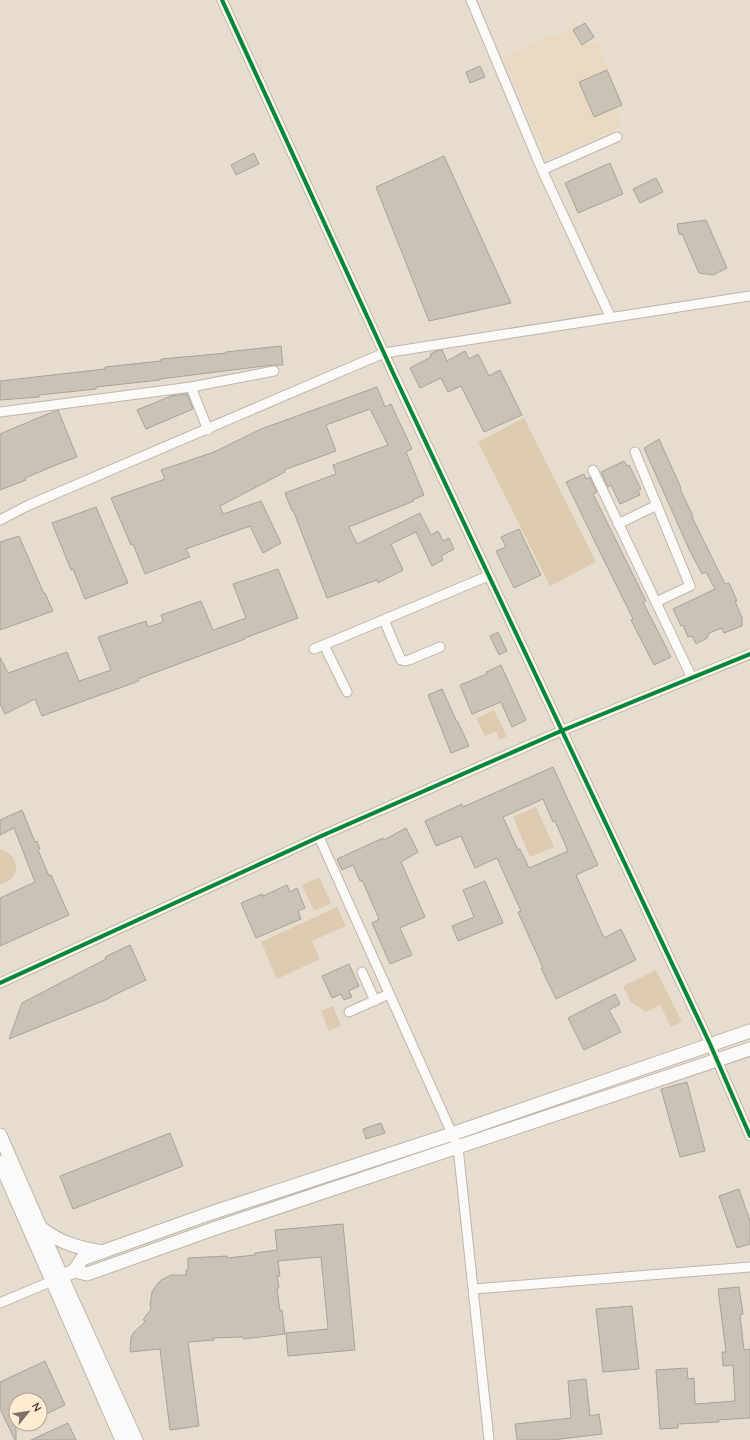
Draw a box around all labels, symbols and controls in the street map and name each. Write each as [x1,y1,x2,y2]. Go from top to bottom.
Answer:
north arrow [8,1392,48,1432]
text: N [29,1400,45,1414]

